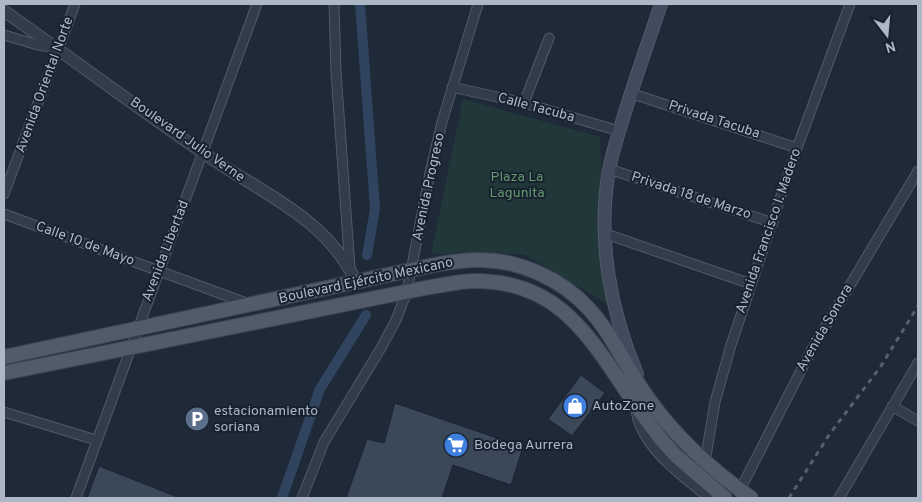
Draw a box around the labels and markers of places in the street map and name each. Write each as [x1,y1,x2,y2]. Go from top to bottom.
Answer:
shop icon: AutoZone [562,393,588,419]
place label: AutoZone [592,398,654,415]
place label: estacionamiento soriana [214,403,318,436]
parking icon: estacionamiento soriana [184,406,210,432]
supermarket icon: Bodega Aurrera [443,432,469,458]
place label: Bodega Aurrera [474,437,573,454]

